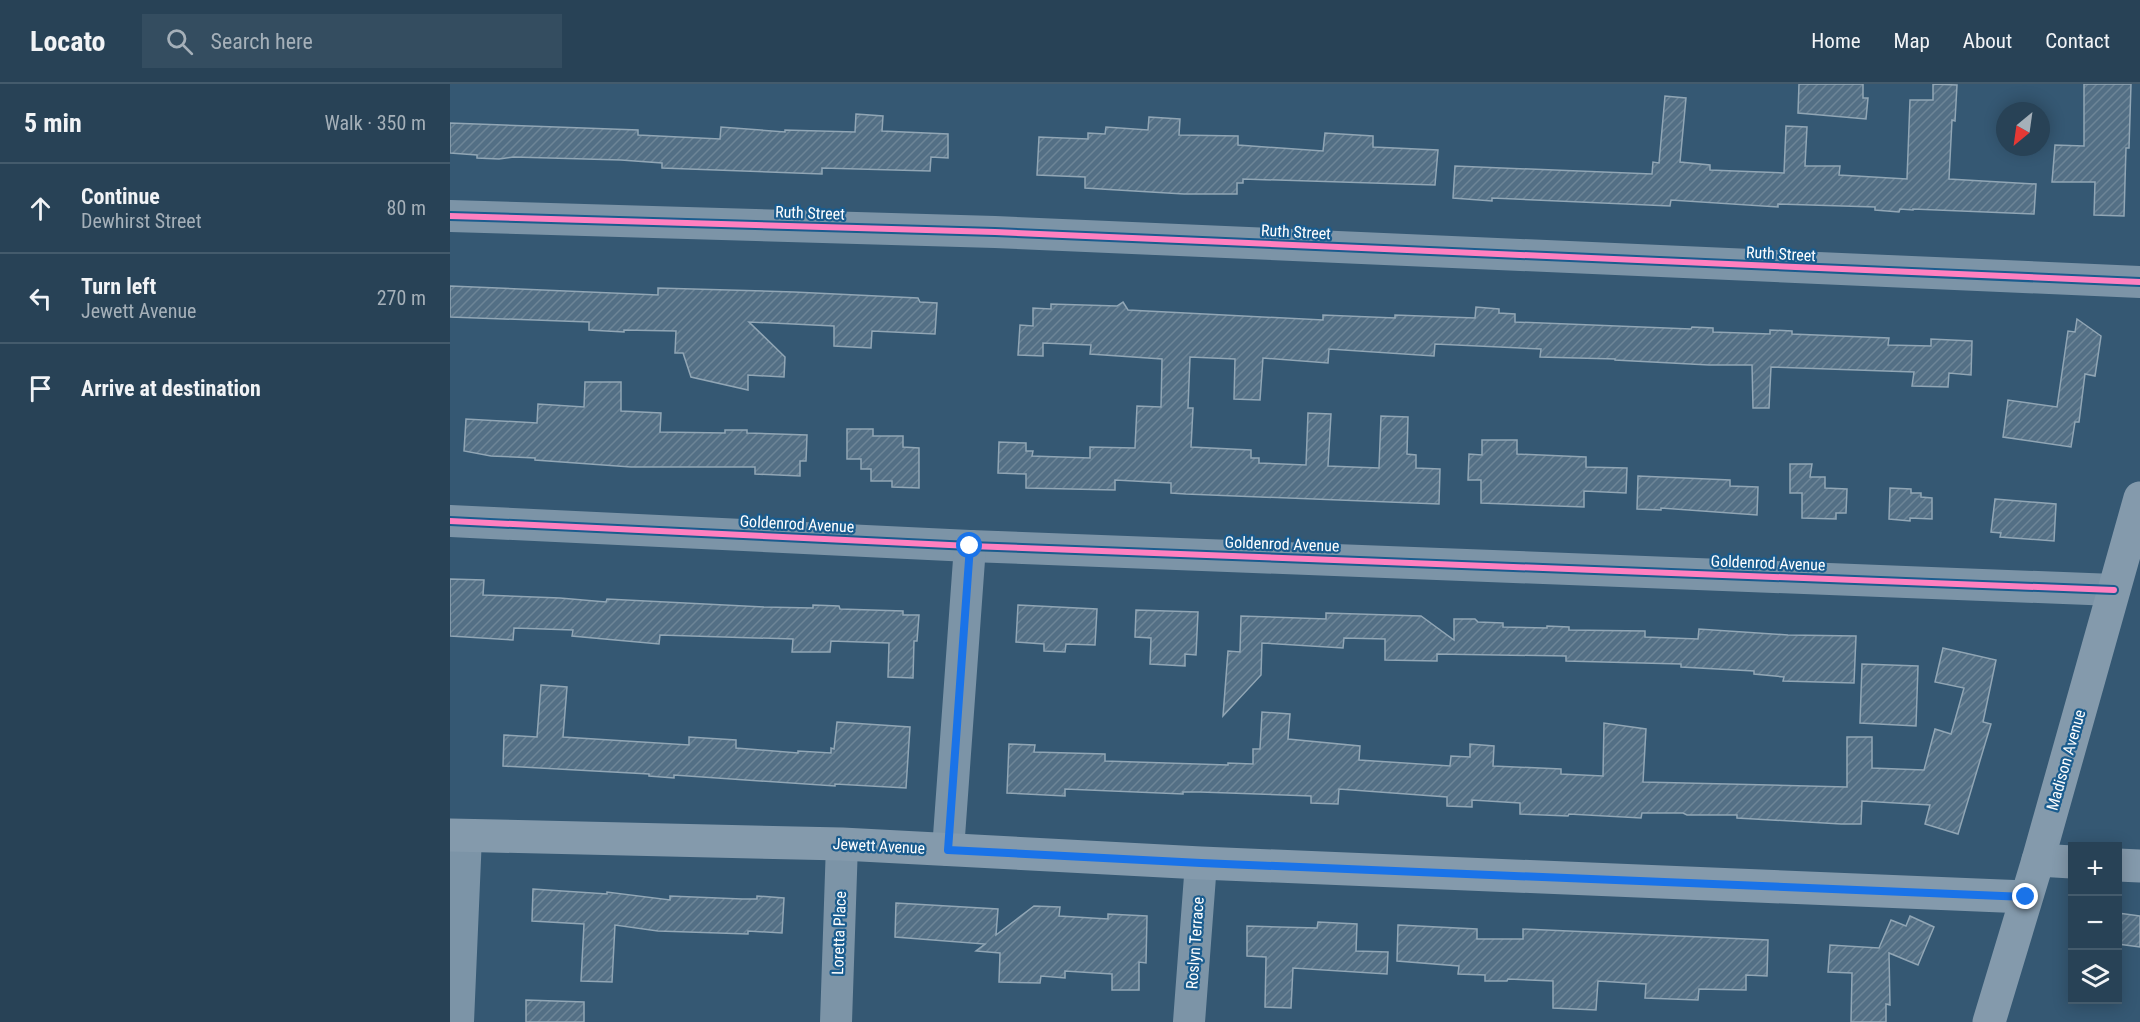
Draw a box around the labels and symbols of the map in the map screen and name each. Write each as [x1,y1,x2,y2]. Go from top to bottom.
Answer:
north arrow [1996,102,2050,156]
street label: Ruth Street [775,202,845,224]
street label: Ruth Street [1261,221,1332,243]
street label: Ruth Street [1746,243,1817,265]
street label: Goldenrod Avenue [739,512,855,536]
route start [956,532,982,558]
street label: Goldenrod Avenue [1224,533,1340,555]
street label: Goldenrod Avenue [1710,552,1826,574]
street label: Madison Avenue [2043,707,2089,813]
street label: Jewett Avenue [832,834,926,858]
route end [2012,883,2038,909]
street label: Loretta Place [828,891,850,975]
street label: Roslyn Terrace [1182,896,1208,990]

